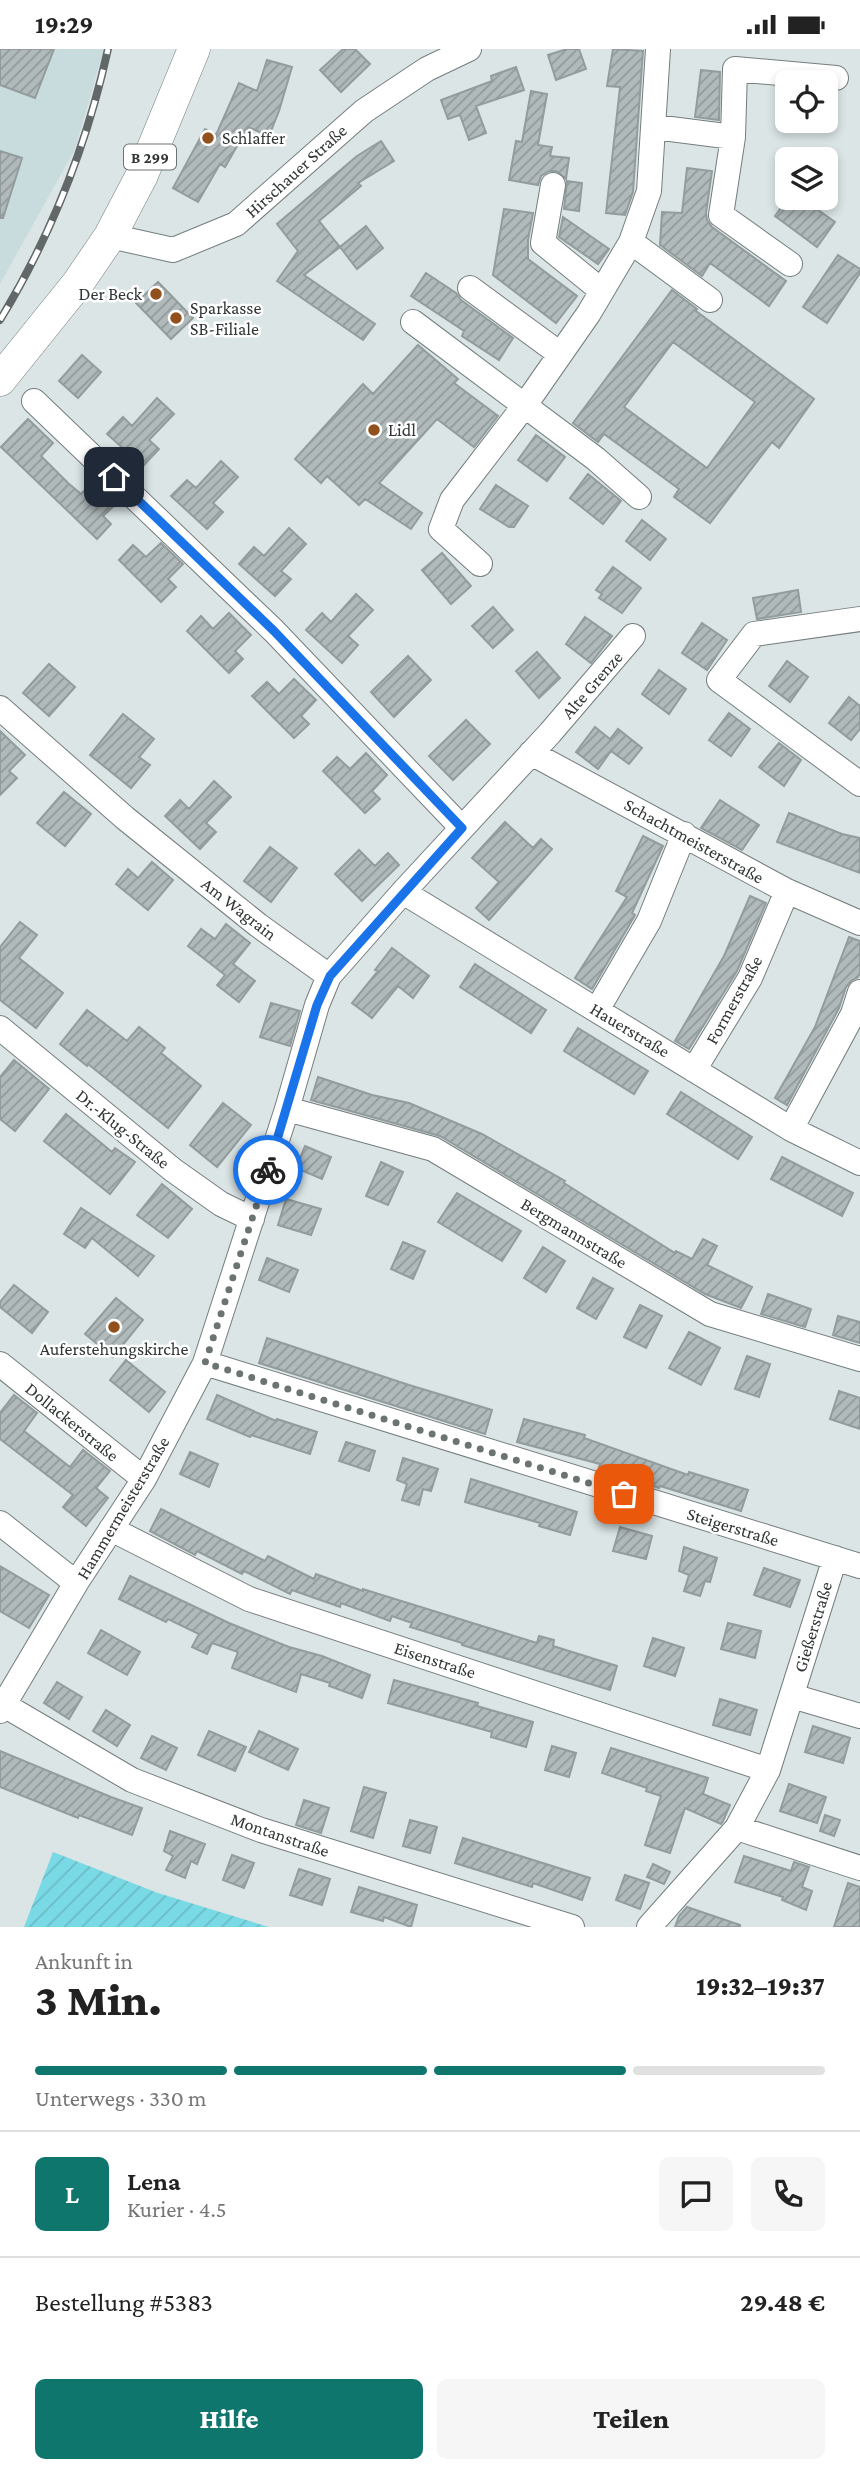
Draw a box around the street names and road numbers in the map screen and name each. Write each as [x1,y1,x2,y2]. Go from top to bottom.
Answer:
street label: Hirschauer Straße [241,120,351,222]
road number: B 299 [124,145,176,169]
street label: Alte Grenze [557,647,627,723]
street label: Schachtmeisterstraße [621,794,767,888]
street label: Am Wagrain [198,874,281,945]
street label: Formerstraße [702,952,766,1048]
street label: Hauerstraße [587,998,673,1062]
street label: Dr.-Klug-Straße [72,1085,174,1173]
street label: Bergmannstraße [517,1194,631,1273]
street label: Dollackerstraße [21,1378,123,1466]
street label: Hammermeisterstraße [72,1433,174,1583]
street label: Steigerstraße [685,1504,781,1550]
street label: Gießerstraße [790,1579,836,1675]
street label: Eisenstraße [392,1637,478,1683]
street label: Montanstraße [228,1809,332,1861]

